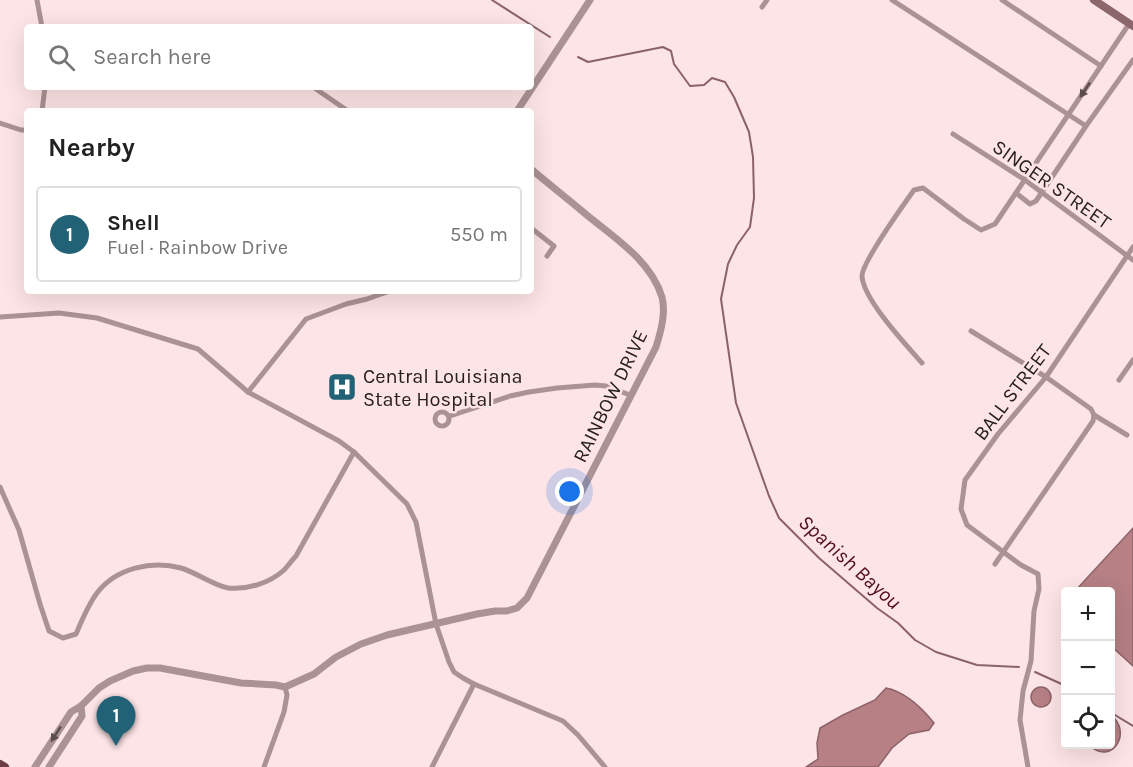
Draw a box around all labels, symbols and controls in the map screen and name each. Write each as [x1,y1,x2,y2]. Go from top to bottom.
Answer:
search box [24,24,534,90]
icon: search [45,41,78,74]
text: Search here [93,44,211,70]
one-way arrow [1080,82,1091,98]
text: Nearby [48,132,135,163]
street label: SINGER STREET [988,135,1115,234]
text: Shell [107,210,160,236]
text: 1 [66,223,73,246]
text: 550 m [450,223,508,246]
text: Fuel · Rainbow Drive [107,236,288,259]
street label: RAINBOW DRIVE [568,326,652,466]
street label: BALL STREET [969,340,1056,445]
place label: Central Louisiana State Hospital [363,365,523,411]
hospital icon: Central Louisiana State Hospital [326,371,358,403]
your location [555,477,584,506]
water label: Spanish Bayou [794,510,906,614]
map controls [1061,587,1115,749]
button: + [1061,587,1115,641]
button: − [1061,641,1115,695]
button: locate [1061,695,1115,749]
pin: 1 [96,696,136,746]
one-way arrow [50,726,62,742]

